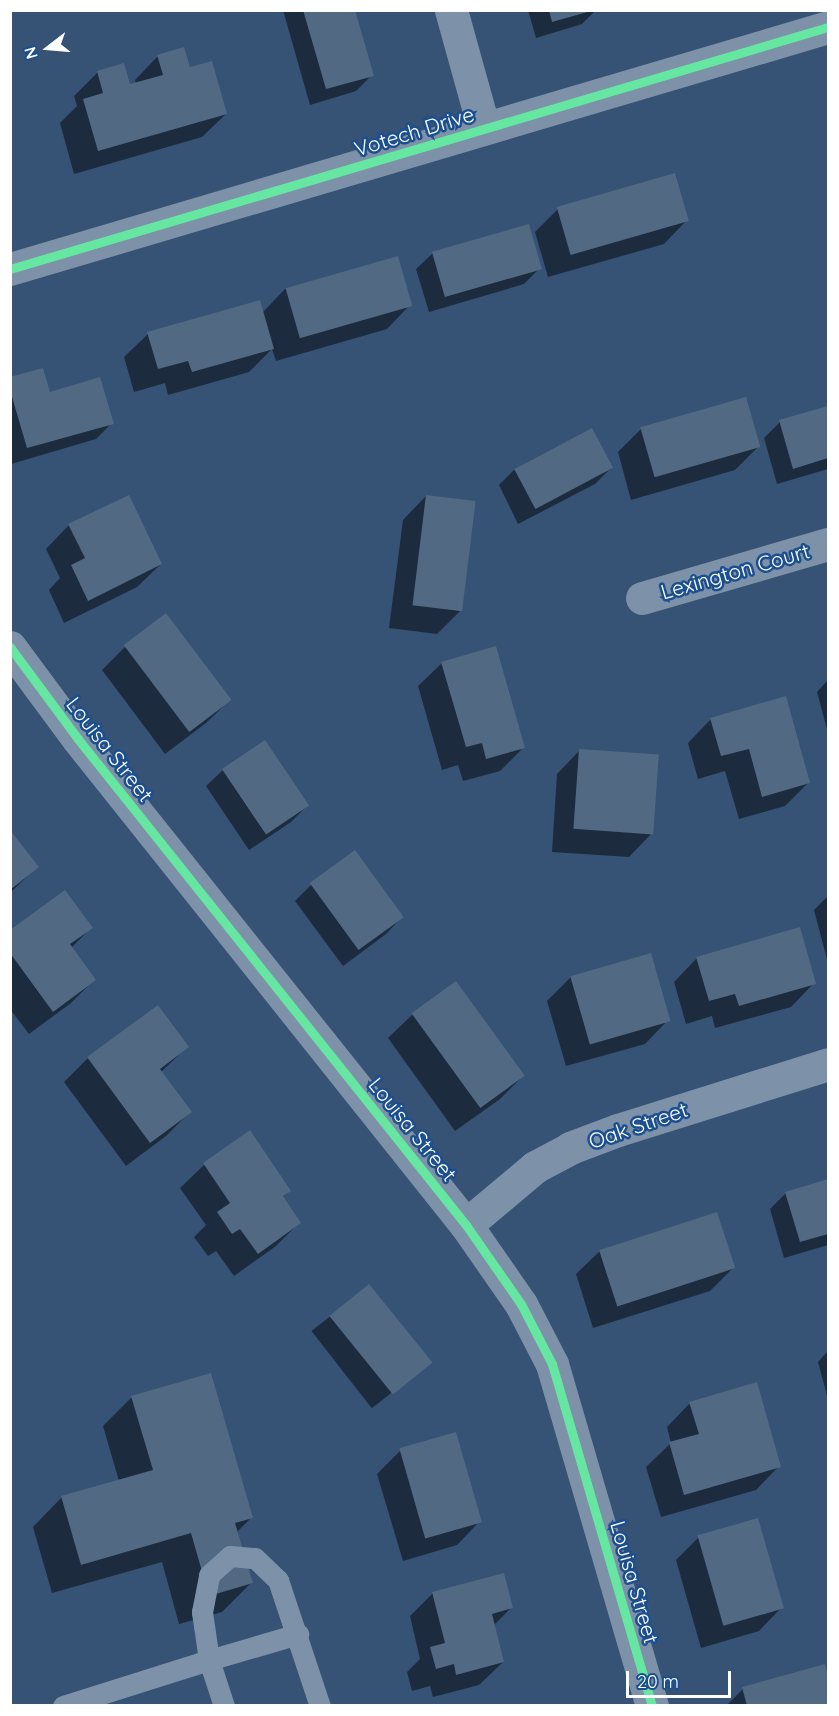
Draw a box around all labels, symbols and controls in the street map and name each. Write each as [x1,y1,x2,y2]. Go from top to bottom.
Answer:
north arrow [18,18,78,78]
text: N [19,45,42,61]
street label: Votech Drive [351,101,477,161]
street label: Lexington Court [658,538,812,604]
street label: Louisa Street [61,692,159,806]
street label: Louisa Street [364,1072,462,1186]
street label: Oak Street [585,1096,691,1154]
street label: Louisa Street [605,1518,665,1646]
scale bar [629,1659,734,1697]
text: 20 m [637,1670,679,1693]

